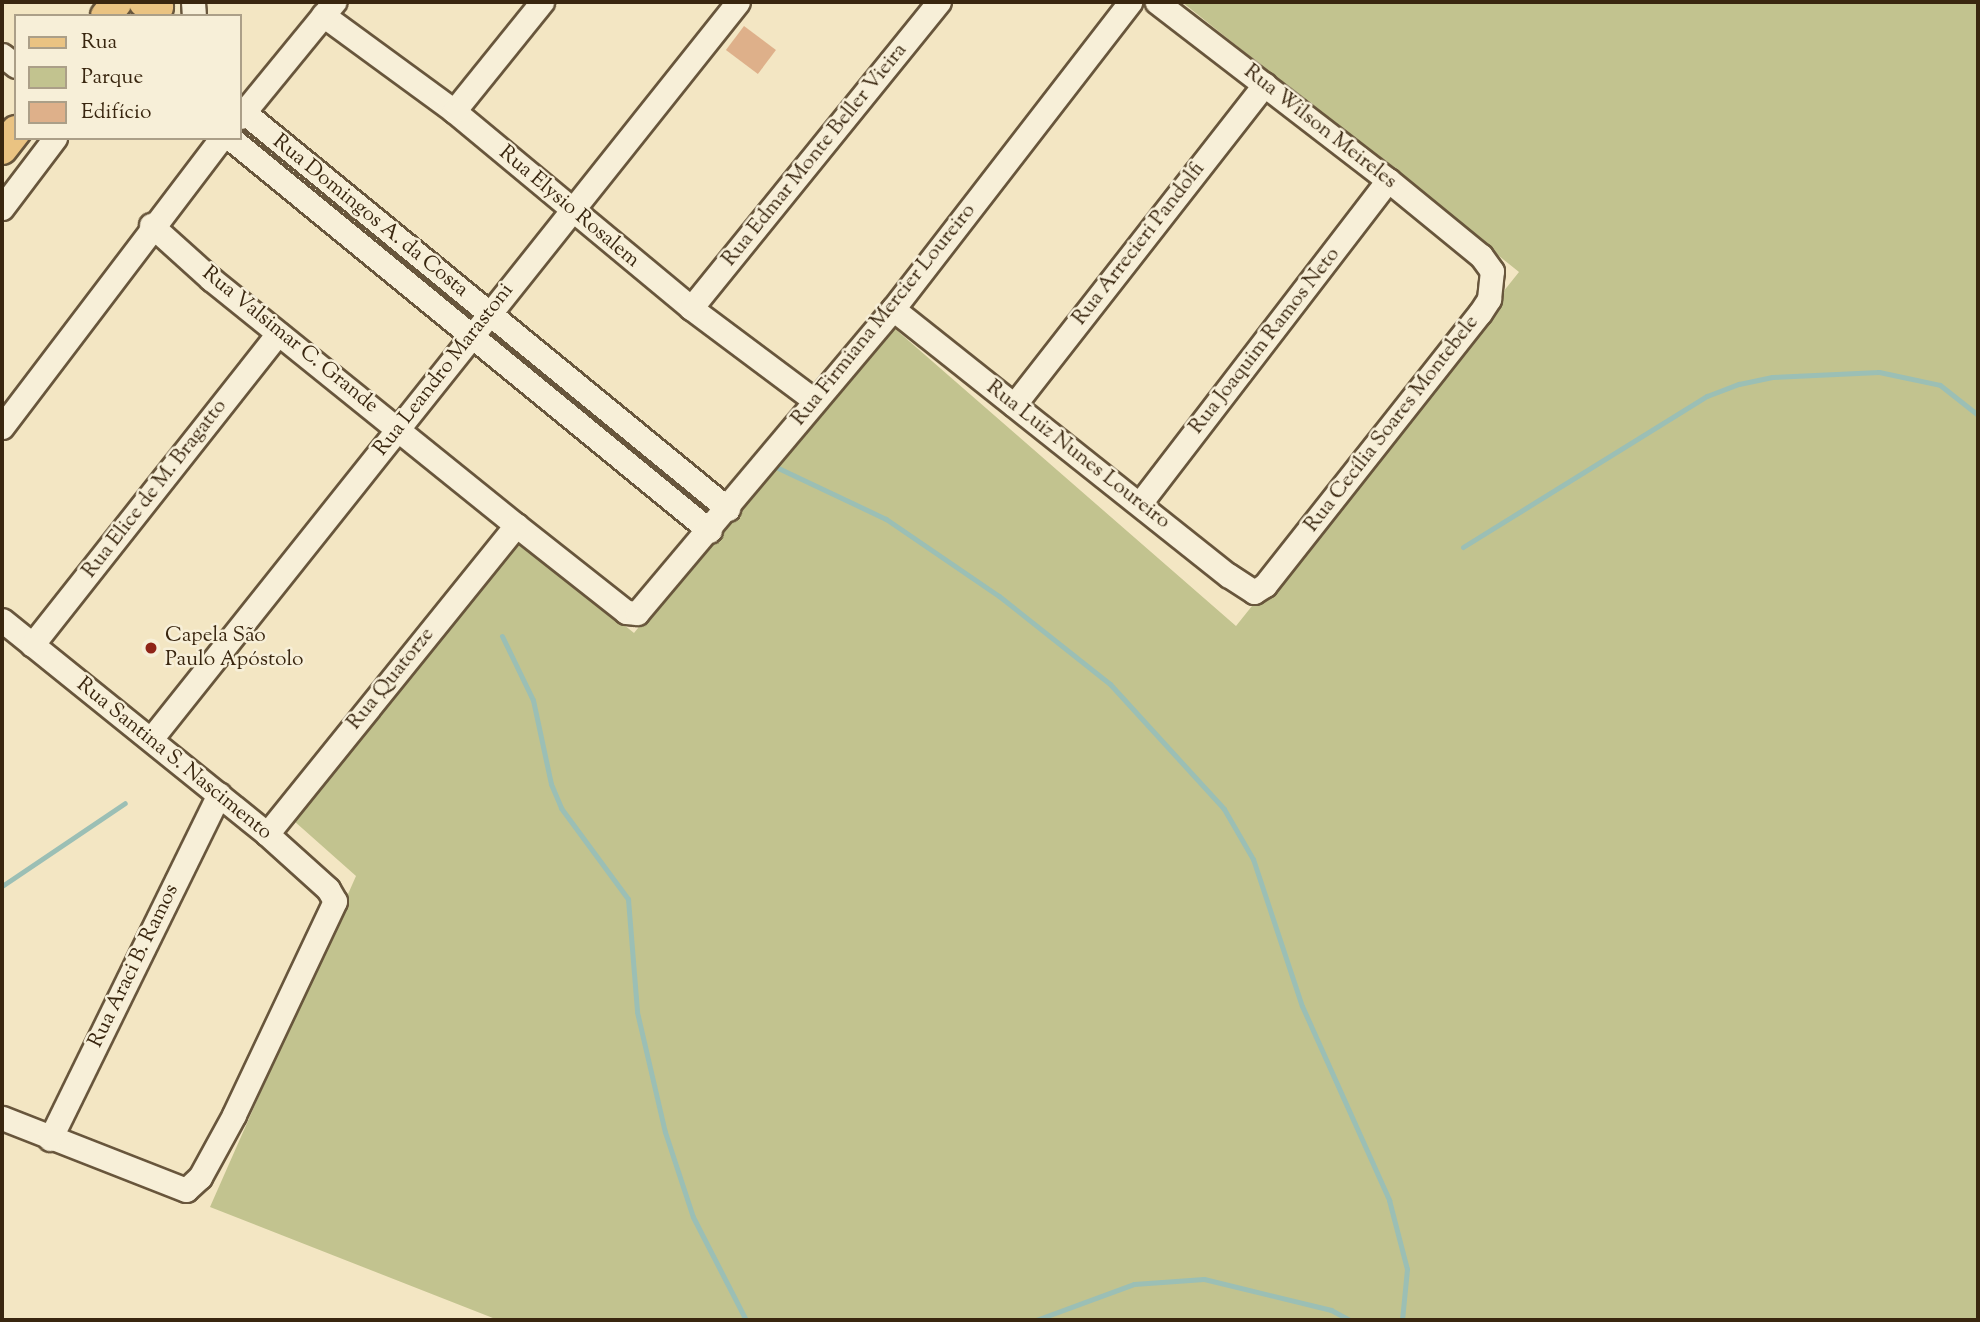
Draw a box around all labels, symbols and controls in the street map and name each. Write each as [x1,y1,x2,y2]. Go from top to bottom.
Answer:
legend [14,14,242,140]
text: Rua [81,28,117,58]
street label: Rua Edmar Monte Beller Vieira [717,38,913,272]
street label: Rua Wilson Meireles [1239,59,1401,195]
text: Parque [81,63,143,93]
text: Edifício [81,98,151,128]
street label: Rua Domingos A. da Costa [267,129,473,303]
street label: Rua Elysio Rosalem [493,141,645,273]
street label: Rua Arrecieri Pandolfi [1067,157,1211,331]
street label: Rua Firmiana Mercier Loureiro [787,199,981,431]
street label: Rua Joaquim Ramos Neto [1184,243,1346,439]
street label: Rua Valsimar C. Grande [197,261,383,419]
street label: Rua Leandro Marastoni [369,279,519,461]
street label: Rua Cecília Soares Montebele [1300,311,1484,537]
street label: Rua Luiz Nunes Loureiro [981,375,1175,535]
street label: Rua Elice de M. Bragatto [77,395,233,583]
place label: Capela São Paulo Apóstolo [165,623,304,673]
street label: Rua Quatorze [342,623,440,735]
marker: Capela São Paulo Apóstolo [143,640,159,656]
street label: Rua Santina S. Nascimento [71,672,277,846]
street label: Rua Araci B. Ramos [84,880,184,1052]

